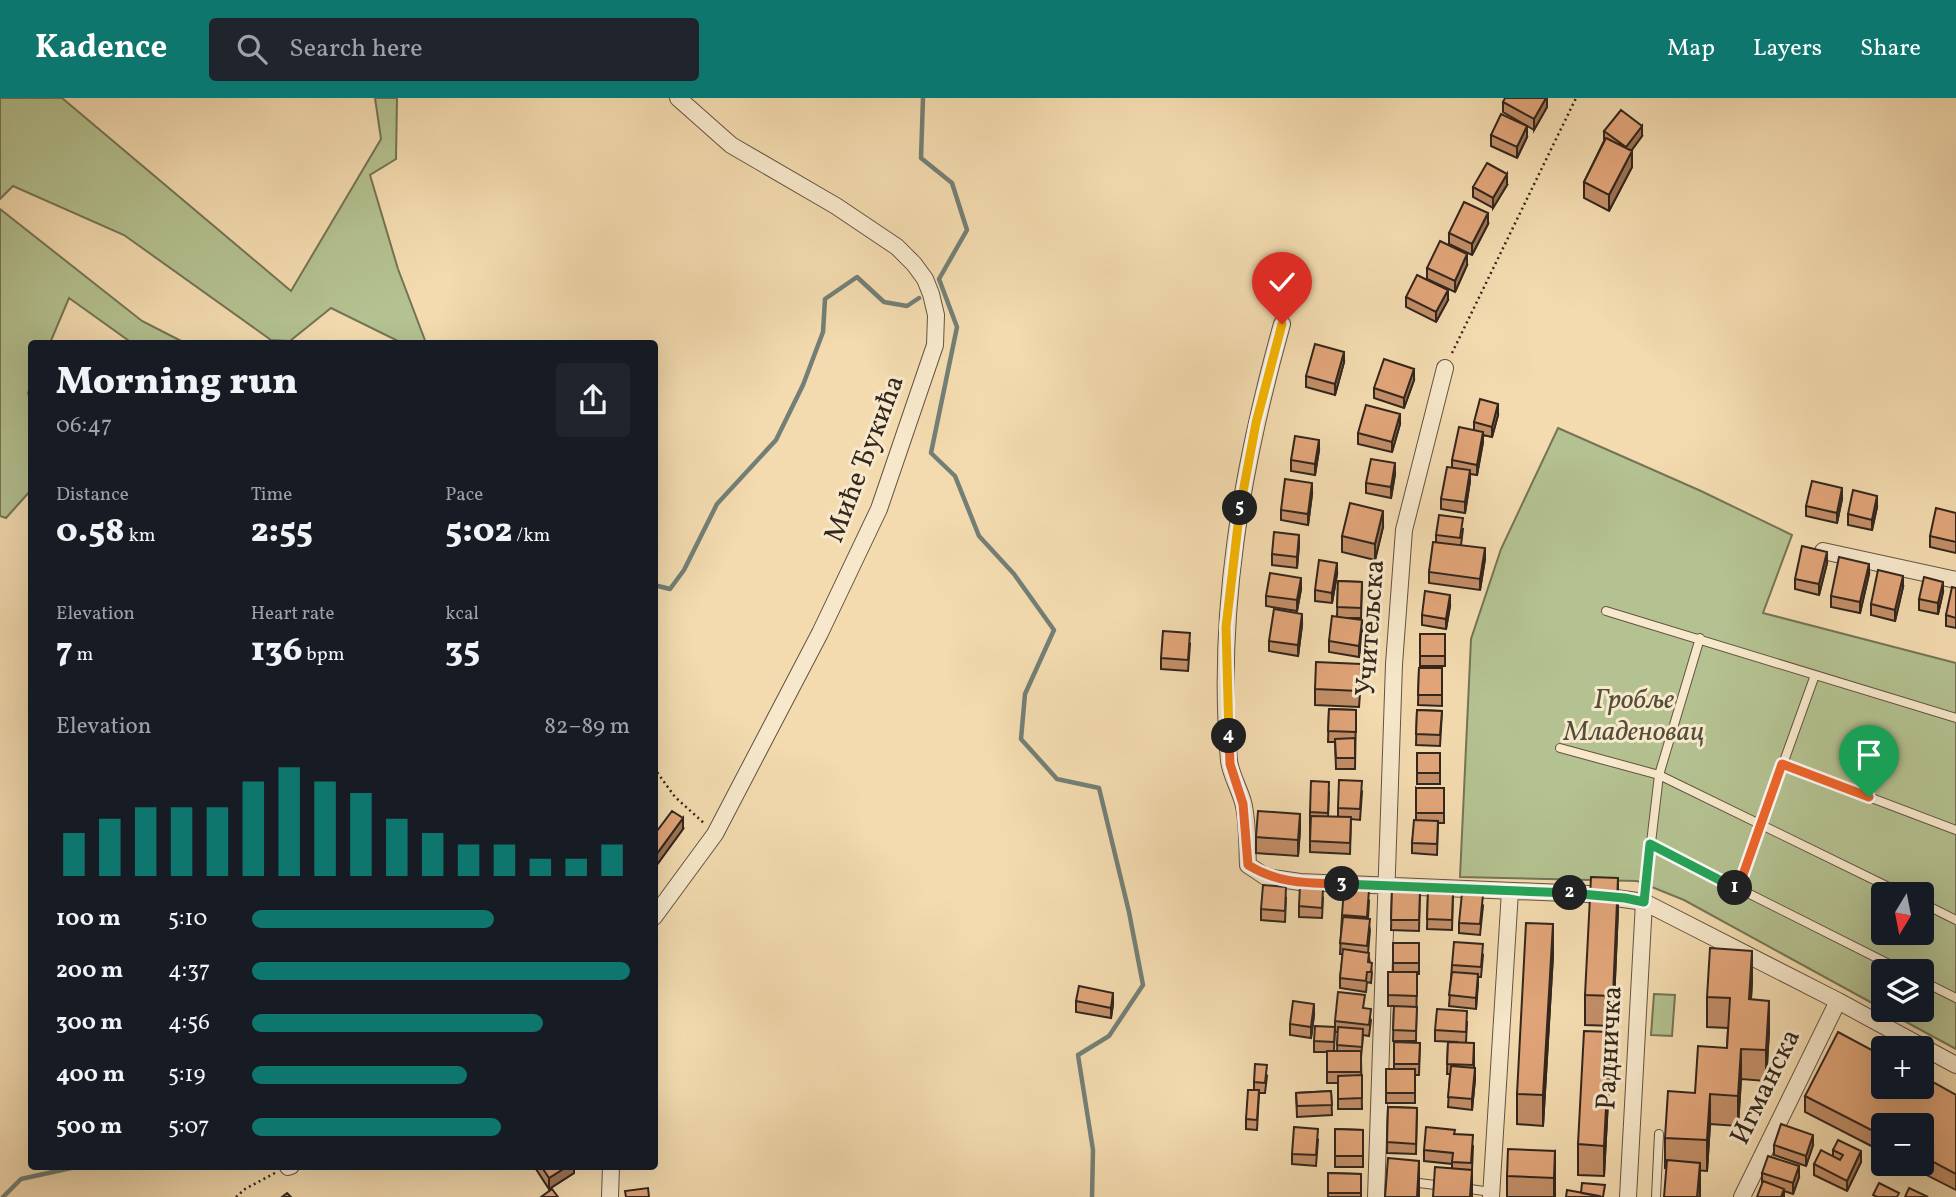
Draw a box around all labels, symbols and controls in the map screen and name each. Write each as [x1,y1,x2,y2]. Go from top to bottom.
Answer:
search box [209,18,699,81]
text: Kadence [35,26,167,72]
icon: search [233,30,271,68]
text: Search here [289,31,423,67]
text: Map [1667,32,1715,66]
text: Layers [1753,32,1822,66]
text: Share [1860,32,1921,66]
pin [1252,252,1312,324]
icon: check [1263,263,1301,301]
text: Morning run [56,357,298,410]
button: share [556,363,630,437]
street label: Миће Ђукића [815,370,915,548]
text: 06:47 [56,410,112,442]
text: Distance [56,482,129,508]
text: Time [251,482,292,508]
text: Pace [445,482,483,508]
pin: 5 [1222,490,1258,526]
text: 5 [1235,494,1244,520]
text: 0.58 [56,508,125,556]
text: 2:55 [251,508,313,556]
text: 5:02 [445,508,513,556]
text: km [125,523,156,549]
text: /km [513,523,550,549]
street label: Учитељска [1347,558,1395,698]
text: Elevation [56,601,135,627]
text: Heart rate [251,601,335,627]
text: kcal [445,601,479,627]
text: 7 [56,627,73,675]
text: 136 [251,627,303,675]
text: 35 [445,627,480,675]
text: m [73,642,93,668]
text: bpm [303,642,344,668]
park label: Гробље Младеновац [1563,681,1704,752]
text: Elevation [56,711,152,743]
text: 82–89 m [544,711,630,743]
pin: 4 [1212,718,1246,754]
text: 4 [1223,722,1234,748]
pin [1839,725,1899,797]
icon: arrive [1850,736,1888,774]
pin: 3 [1324,866,1360,902]
text: 3 [1337,870,1346,896]
pin: 1 [1718,870,1752,906]
text: 1 [1731,874,1738,900]
pin: 2 [1552,876,1588,910]
text: 2 [1565,879,1574,905]
north arrow [1871,882,1934,945]
map controls [1871,882,1934,1176]
text: 100 m [56,903,121,935]
text: 5:10 [168,903,207,935]
text: 200 m [56,955,123,987]
text: 4:37 [168,955,210,987]
button: layers [1871,959,1934,1022]
street label: Радничка [1587,985,1633,1111]
text: 300 m [56,1007,123,1039]
text: 4:56 [168,1007,210,1039]
street label: Игманска [1721,1023,1811,1151]
button: + [1871,1036,1934,1099]
text: 400 m [56,1059,125,1091]
text: 5:19 [168,1059,205,1091]
text: 500 m [56,1111,122,1143]
text: 5:07 [168,1111,209,1143]
button: − [1871,1113,1934,1176]

